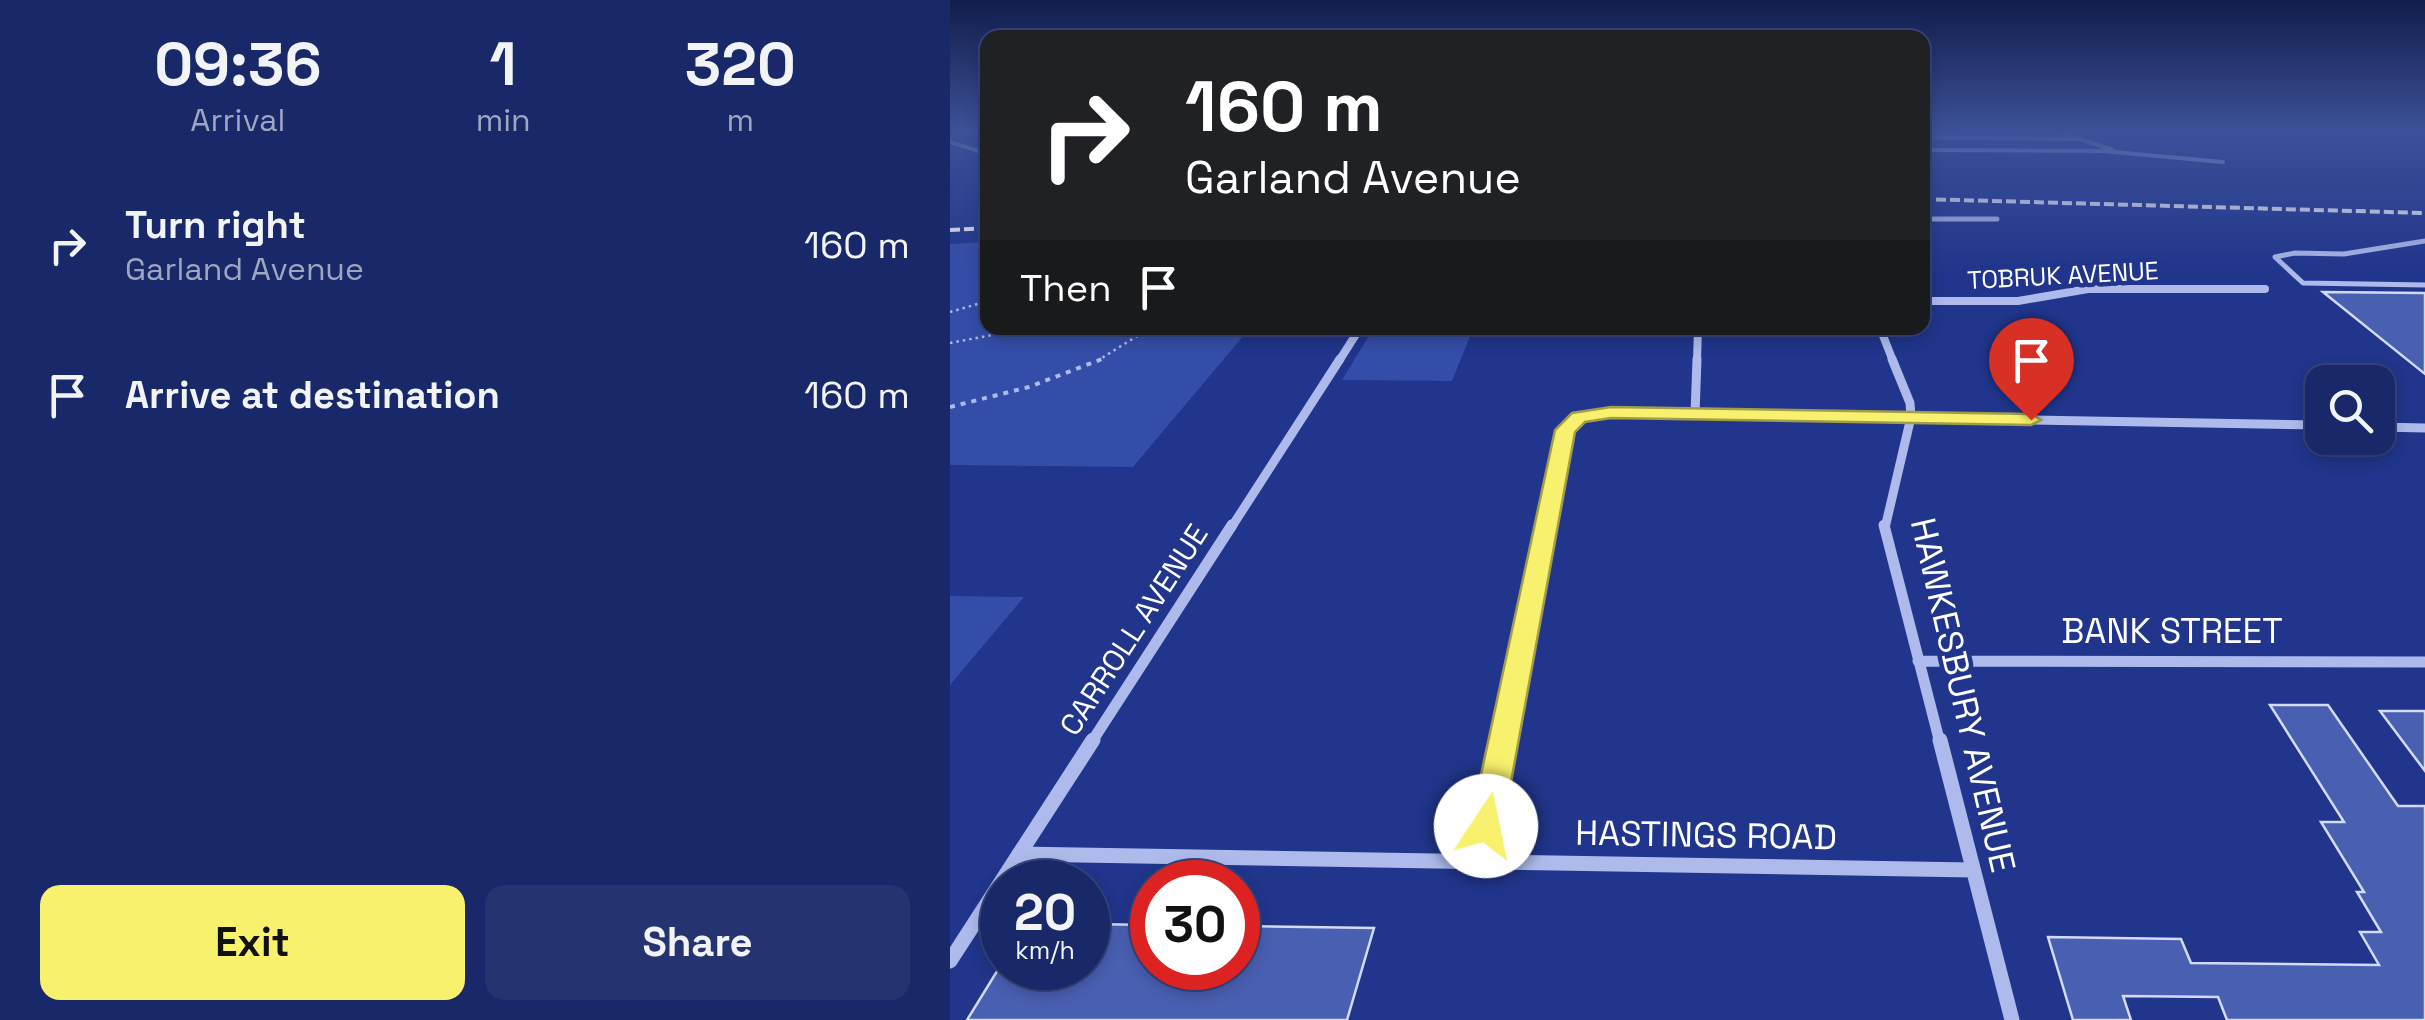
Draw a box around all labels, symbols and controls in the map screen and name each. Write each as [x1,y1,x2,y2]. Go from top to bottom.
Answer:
text: 09:36 [154,26,322,103]
text: 1 [490,26,517,103]
text: 320 [685,26,796,103]
text: 160 m [1185,62,1383,151]
icon: right [1020,70,1150,200]
text: Arrival [190,100,285,140]
text: min [476,100,531,140]
text: m [727,100,754,140]
text: Garland Avenue [1185,149,1521,206]
text: Turn right [125,201,306,249]
icon: right [40,218,95,273]
text: 160 m [804,221,910,269]
text: Garland Avenue [125,249,364,289]
street label: TOBRUK AVENUE [1966,254,2160,296]
icon: arrive [1131,260,1186,315]
text: Then [1020,264,1111,312]
pin [1989,318,2074,421]
icon: arrive [2004,333,2059,388]
map controls [2305,365,2395,455]
button: search [2305,365,2395,455]
icon: arrive [40,368,95,423]
text: Arrive at destination [125,371,500,419]
text: 160 m [804,371,910,419]
street label: HAWKESBURY AVENUE [1901,513,2025,877]
street label: CARROLL AVENUE [1051,516,1217,743]
street label: BANK STREET [2061,609,2283,653]
position arrow [1434,774,1538,878]
street label: HASTINGS ROAD [1575,811,1837,859]
speed limit sign: 30 [1130,860,1260,990]
text: 20 [1014,881,1076,945]
button: Exit [40,885,465,1000]
button: Share [485,885,910,1000]
text: km/h [1015,934,1075,966]

